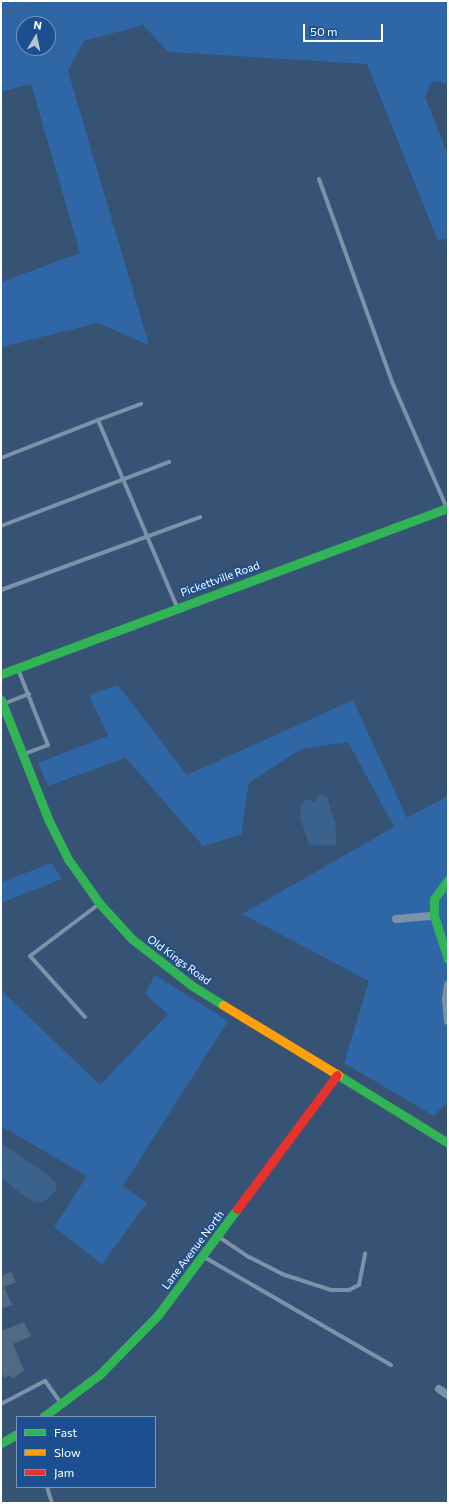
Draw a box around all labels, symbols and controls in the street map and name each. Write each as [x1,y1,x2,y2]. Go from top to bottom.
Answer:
north arrow [16,16,56,56]
scale bar [305,16,385,42]
text: N [33,18,43,32]
text: 50 m [310,24,338,38]
street label: Pickettville Road [179,559,261,599]
street label: Old Kings Road [145,932,213,988]
street label: Lane Avenue North [159,1208,227,1292]
legend [16,1416,156,1488]
text: Fast [54,1425,77,1439]
text: Slow [54,1445,81,1459]
text: Jam [54,1465,74,1479]

